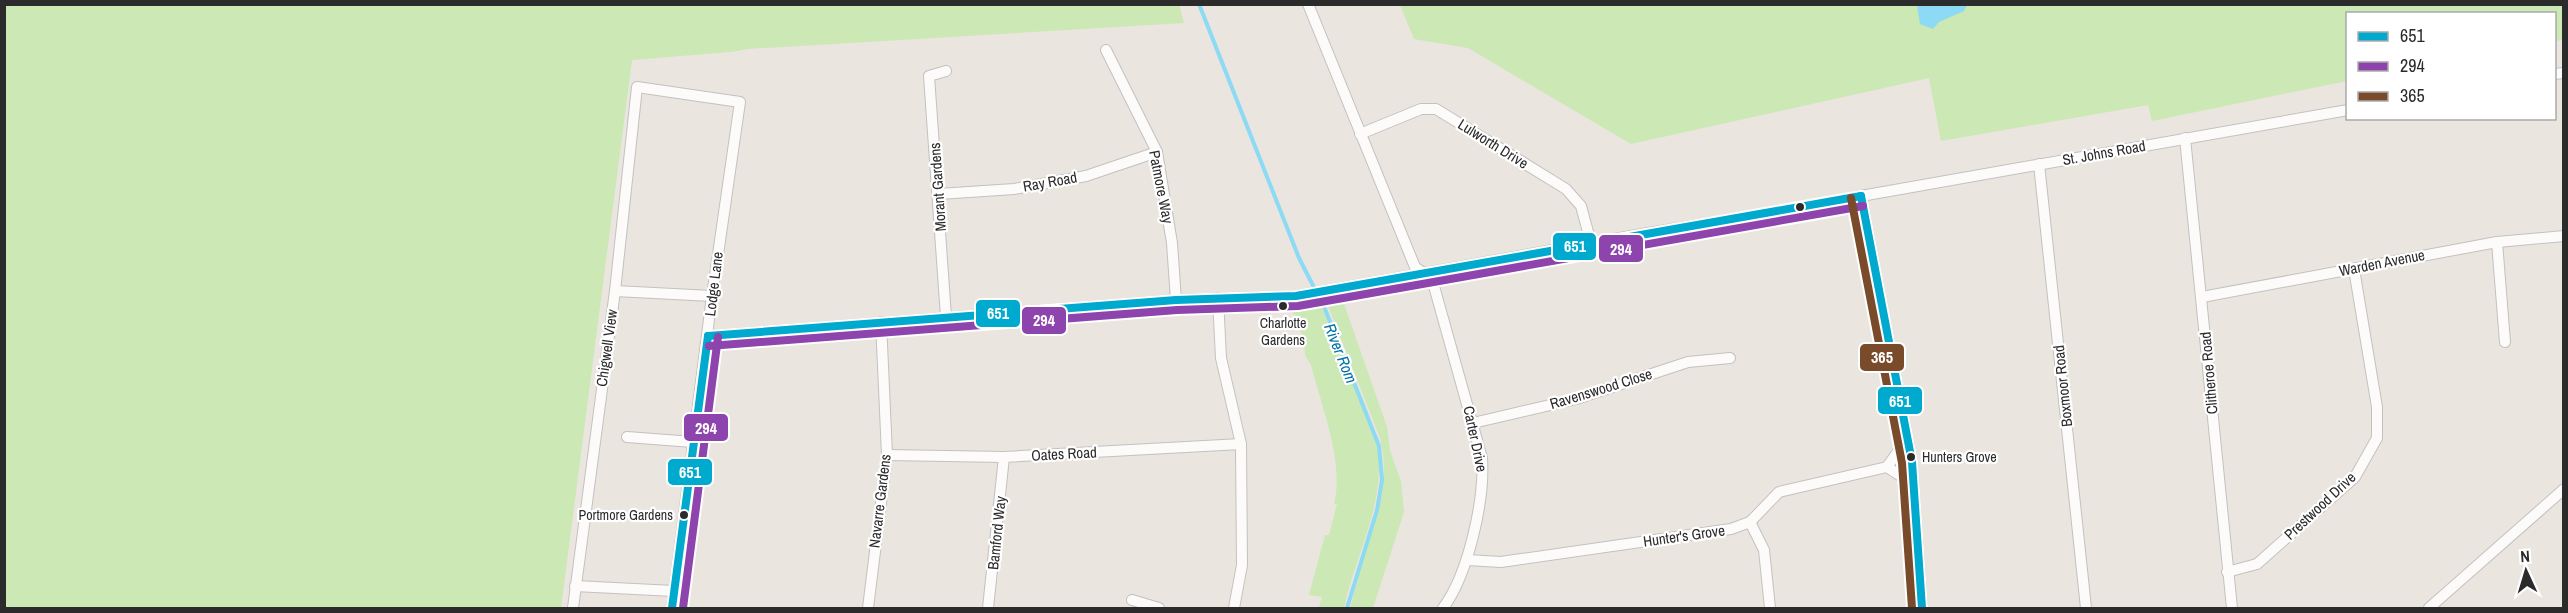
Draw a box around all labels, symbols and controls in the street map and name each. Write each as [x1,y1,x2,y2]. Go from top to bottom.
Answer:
legend [2346,12,2556,120]
text: 651 [2400,23,2425,48]
text: 294 [2400,53,2425,78]
text: 365 [2400,83,2425,108]
street label: Lulworth Drive [1454,114,1533,174]
street label: St. Johns Road [2061,135,2147,170]
street label: Morant Gardens [924,142,951,232]
street label: Patmore Way [1144,149,1179,226]
street label: Ray Road [1021,166,1079,197]
unlabelled marker [1794,201,1806,213]
line badge: 651 [1552,232,1597,261]
line badge: 294 [1598,234,1644,263]
text: 651 [1564,235,1587,257]
text: 294 [1610,238,1633,260]
street label: Warden Avenue [2337,244,2427,281]
street label: Lodge Lane [699,250,728,317]
line badge: 651 [975,299,1021,328]
marker: Charlotte Gardens [1277,300,1289,312]
text: 651 [987,302,1010,324]
line badge: 294 [1021,306,1067,335]
street label: Chigwell View [591,308,622,388]
text: 294 [1033,309,1056,331]
place label: Charlotte Gardens [1260,314,1306,349]
water label: River Rom [1319,320,1363,386]
street label: Clitheroe Road [2194,331,2223,415]
line badge: 365 [1859,343,1905,372]
street label: Boxmoor Road [2048,344,2077,428]
text: 365 [1871,346,1893,368]
street label: Ravenswood Close [1547,363,1655,414]
line badge: 651 [1877,386,1923,415]
text: 651 [1889,390,1912,412]
street label: Carter Drive [1458,404,1493,474]
line badge: 294 [683,413,729,442]
text: 294 [695,417,718,439]
street label: Oates Road [1031,441,1097,466]
place label: Hunters Grove [1922,448,1997,466]
marker: Hunters Grove [1905,451,1917,463]
street label: Navarre Gardens [863,453,896,549]
line badge: 651 [667,458,713,486]
text: 651 [679,461,702,483]
street label: Prestwood Drive [2279,467,2360,544]
street label: Bamford Way [982,494,1011,571]
place label: Portmore Gardens [579,506,673,524]
marker: Portmore Gardens [678,509,690,521]
street label: Hunter's Grove [1642,519,1726,552]
north arrow [2496,541,2556,601]
text: N [2519,545,2530,567]

